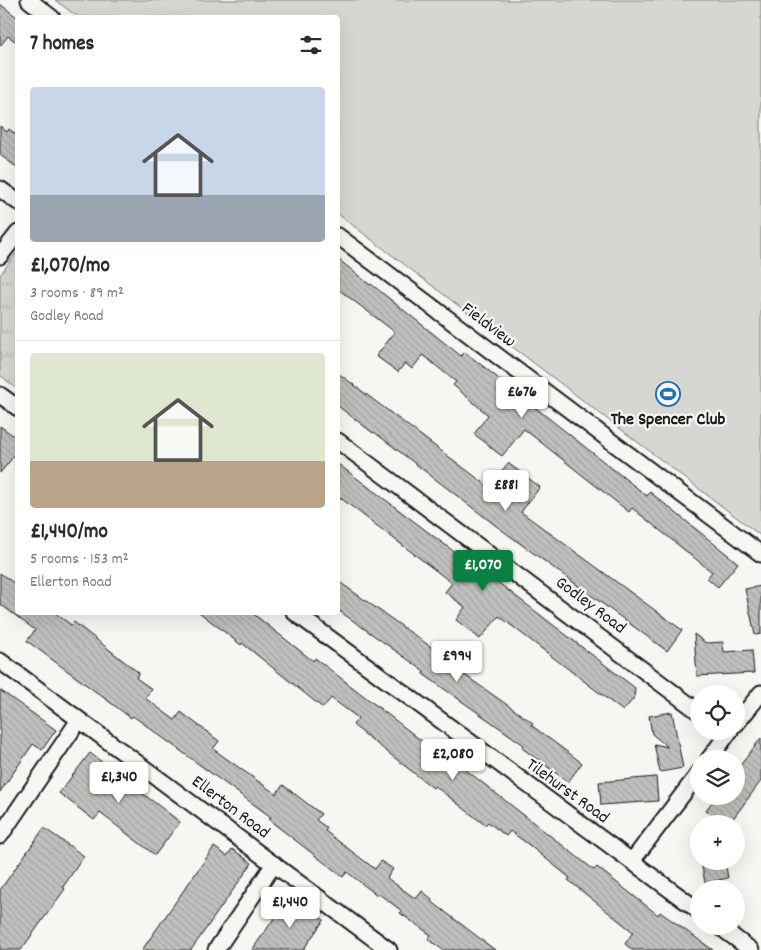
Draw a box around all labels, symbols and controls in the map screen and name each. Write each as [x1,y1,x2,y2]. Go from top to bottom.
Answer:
text: 7 homes [30,30,94,60]
icon: filters [297,31,325,59]
icon: home [133,120,223,210]
text: £1,070/mo [30,252,110,282]
text: 3 rooms · 89 m² [30,282,124,305]
street label: Fieldview [456,297,520,355]
text: Godley Road [30,305,104,328]
pin: £676 [492,376,552,419]
text: £676 [507,381,537,404]
sports icon: The Spencer Club [655,381,681,407]
icon: home [133,385,223,475]
place label: The Spencer Club [611,408,726,433]
pin: £881 [476,470,536,512]
text: £881 [494,474,518,497]
text: £1,440/mo [30,518,108,548]
text: 5 rooms · 153 m² [30,548,128,571]
pin: £1,070 [442,550,524,592]
text: £1,070 [464,554,502,577]
text: Ellerton Road [30,571,112,594]
street label: Godley Road [549,571,631,641]
pin: £994 [427,640,487,683]
text: £994 [442,645,472,668]
map controls [690,685,745,935]
button: locate [690,685,745,740]
pin: £2,080 [412,738,494,781]
text: £2,080 [432,743,474,766]
button: layers [690,750,745,805]
street label: Tilehurst Road [520,753,614,831]
pin: £1,340 [78,762,160,804]
text: £1,340 [100,766,138,789]
street label: Ellerton Road [186,770,274,846]
button: + [690,815,745,870]
button: − [690,880,745,935]
pin: £1,440 [249,886,331,929]
text: £1,440 [272,891,308,914]

